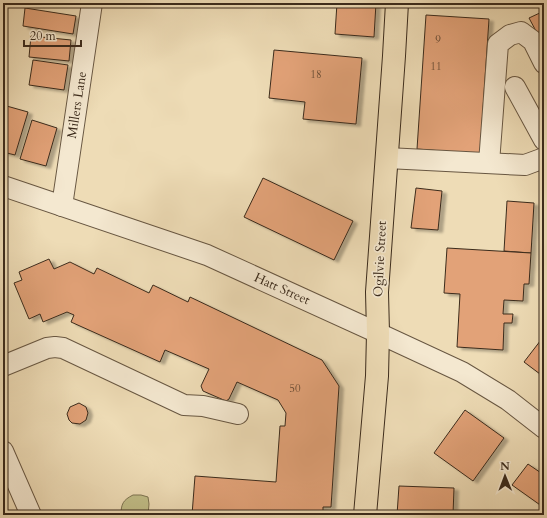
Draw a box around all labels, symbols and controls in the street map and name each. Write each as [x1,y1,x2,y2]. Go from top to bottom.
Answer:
scale bar [24,22,81,48]
text: 20 m [30,28,57,44]
house number: 9 [435,32,441,47]
house number: 11 [430,59,442,74]
house number: 18 [310,67,322,82]
street label: Millers Lane [63,70,91,140]
street label: Ogilvie Street [369,220,391,298]
street label: Hatt Street [251,269,313,309]
house number: 50 [289,381,301,396]
north arrow [485,456,525,496]
text: N [500,459,510,474]

